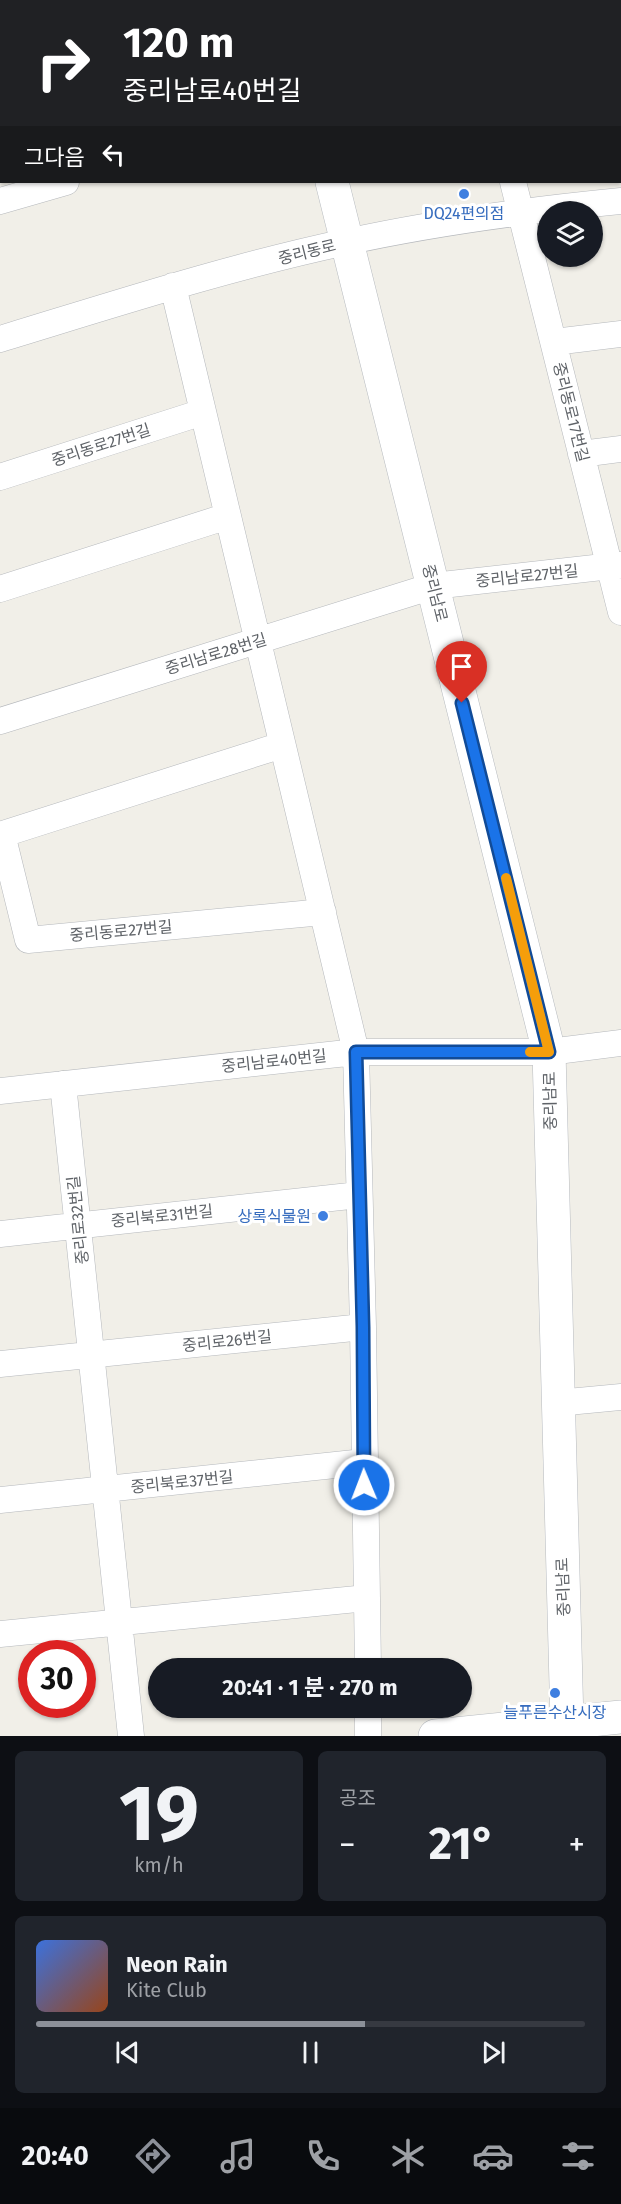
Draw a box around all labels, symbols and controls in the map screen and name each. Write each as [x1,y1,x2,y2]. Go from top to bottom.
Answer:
text: 120 m [123,18,234,68]
icon: right [24,24,102,102]
text: 중리남로40번길 [123,75,301,107]
icon: left [97,138,130,171]
text: 그다음 [24,144,85,171]
marker: DQ24편의점 [457,187,471,201]
map controls [537,201,603,267]
button: layers [537,201,603,267]
place label: DQ24편의점 [423,204,505,223]
street label: 중리동로 [276,236,338,268]
street label: 중리동로17번길 [549,360,593,464]
street label: 중리동로27번길 [49,420,153,470]
street label: 중리남로27번길 [475,561,579,591]
street label: 중리남로 [419,562,451,624]
street label: 중리남로28번길 [163,630,269,678]
pin [436,641,487,703]
icon: arrive [445,650,478,683]
street label: 중리동로27번길 [69,917,173,945]
street label: 중리남로40번길 [220,1046,328,1076]
street label: 중리남로 [540,1071,560,1131]
street label: 중리로32번길 [64,1175,92,1265]
street label: 중리북로31번길 [110,1201,214,1231]
place label: 상록식물원 [237,1207,311,1226]
marker: 상록식물원 [316,1209,330,1223]
street label: 중리로26번길 [181,1327,273,1355]
position arrow [332,1453,396,1517]
street label: 중리북로37번길 [130,1467,234,1497]
street label: 중리남로 [552,1557,574,1617]
speed limit sign: 30 [18,1640,96,1718]
text: 20:41 · 1 분 · 270 m [222,1674,398,1701]
marker: 늘푸른수산시장 [548,1686,562,1700]
place label: 늘푸른수산시장 [503,1703,607,1722]
text: 19 [119,1767,199,1861]
text: 공조 [339,1786,376,1810]
text: 21° [429,1817,495,1871]
text: − [339,1825,356,1865]
text: + [569,1825,585,1865]
text: km/h [134,1853,184,1877]
text: Neon Rain [126,1951,228,1978]
text: Kite Club [126,1978,207,2002]
icon: previous [111,2036,144,2069]
icon: pause [294,2036,327,2069]
icon: next [477,2036,510,2069]
icon: directions [132,2135,174,2177]
icon: music [217,2135,259,2177]
icon: phone [302,2135,344,2177]
icon: climate [387,2135,429,2177]
icon: car [472,2135,514,2177]
icon: filters [557,2135,599,2177]
text: 20:40 [22,2140,89,2172]

